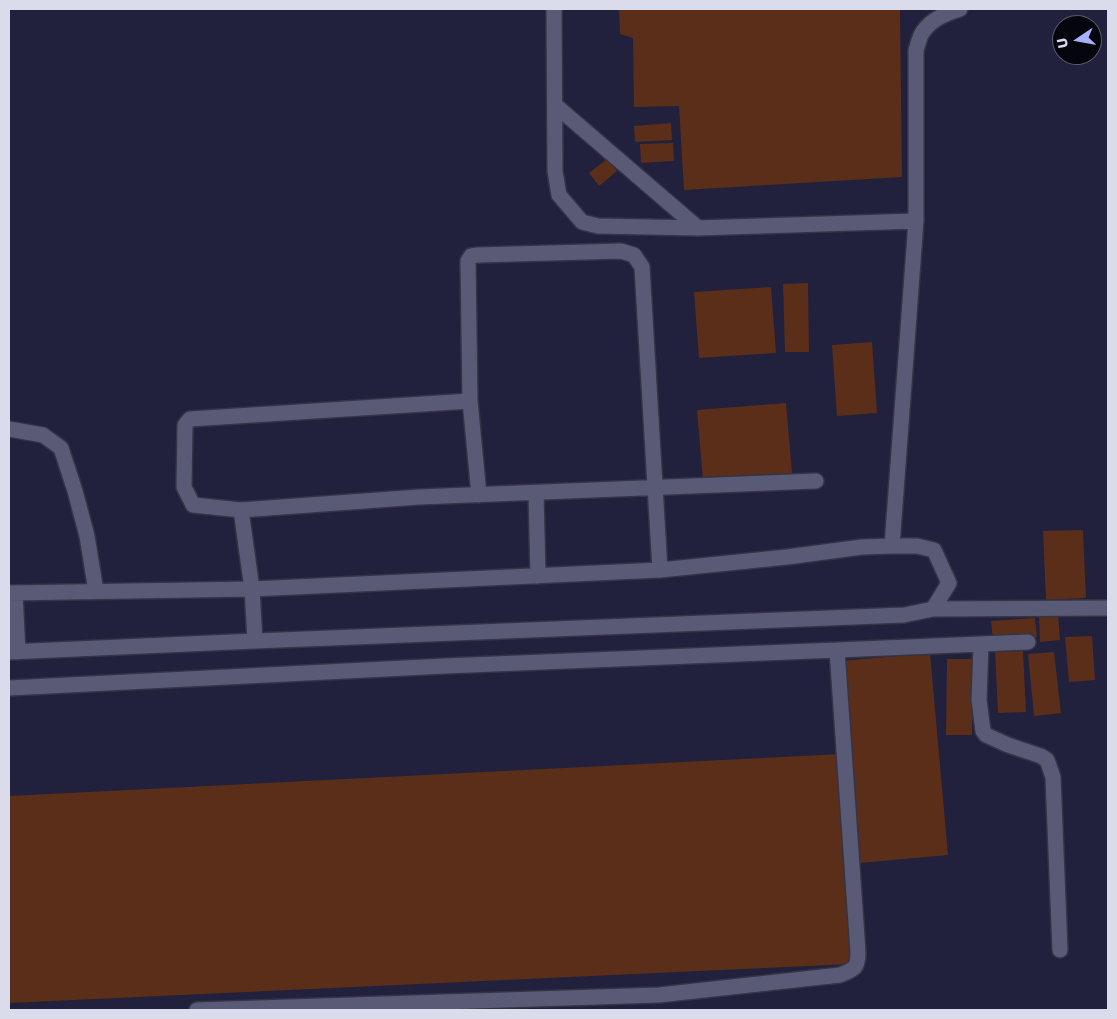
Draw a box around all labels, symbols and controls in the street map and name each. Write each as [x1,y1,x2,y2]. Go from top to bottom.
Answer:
north arrow [1052,15,1102,65]
text: U [1053,36,1072,50]

